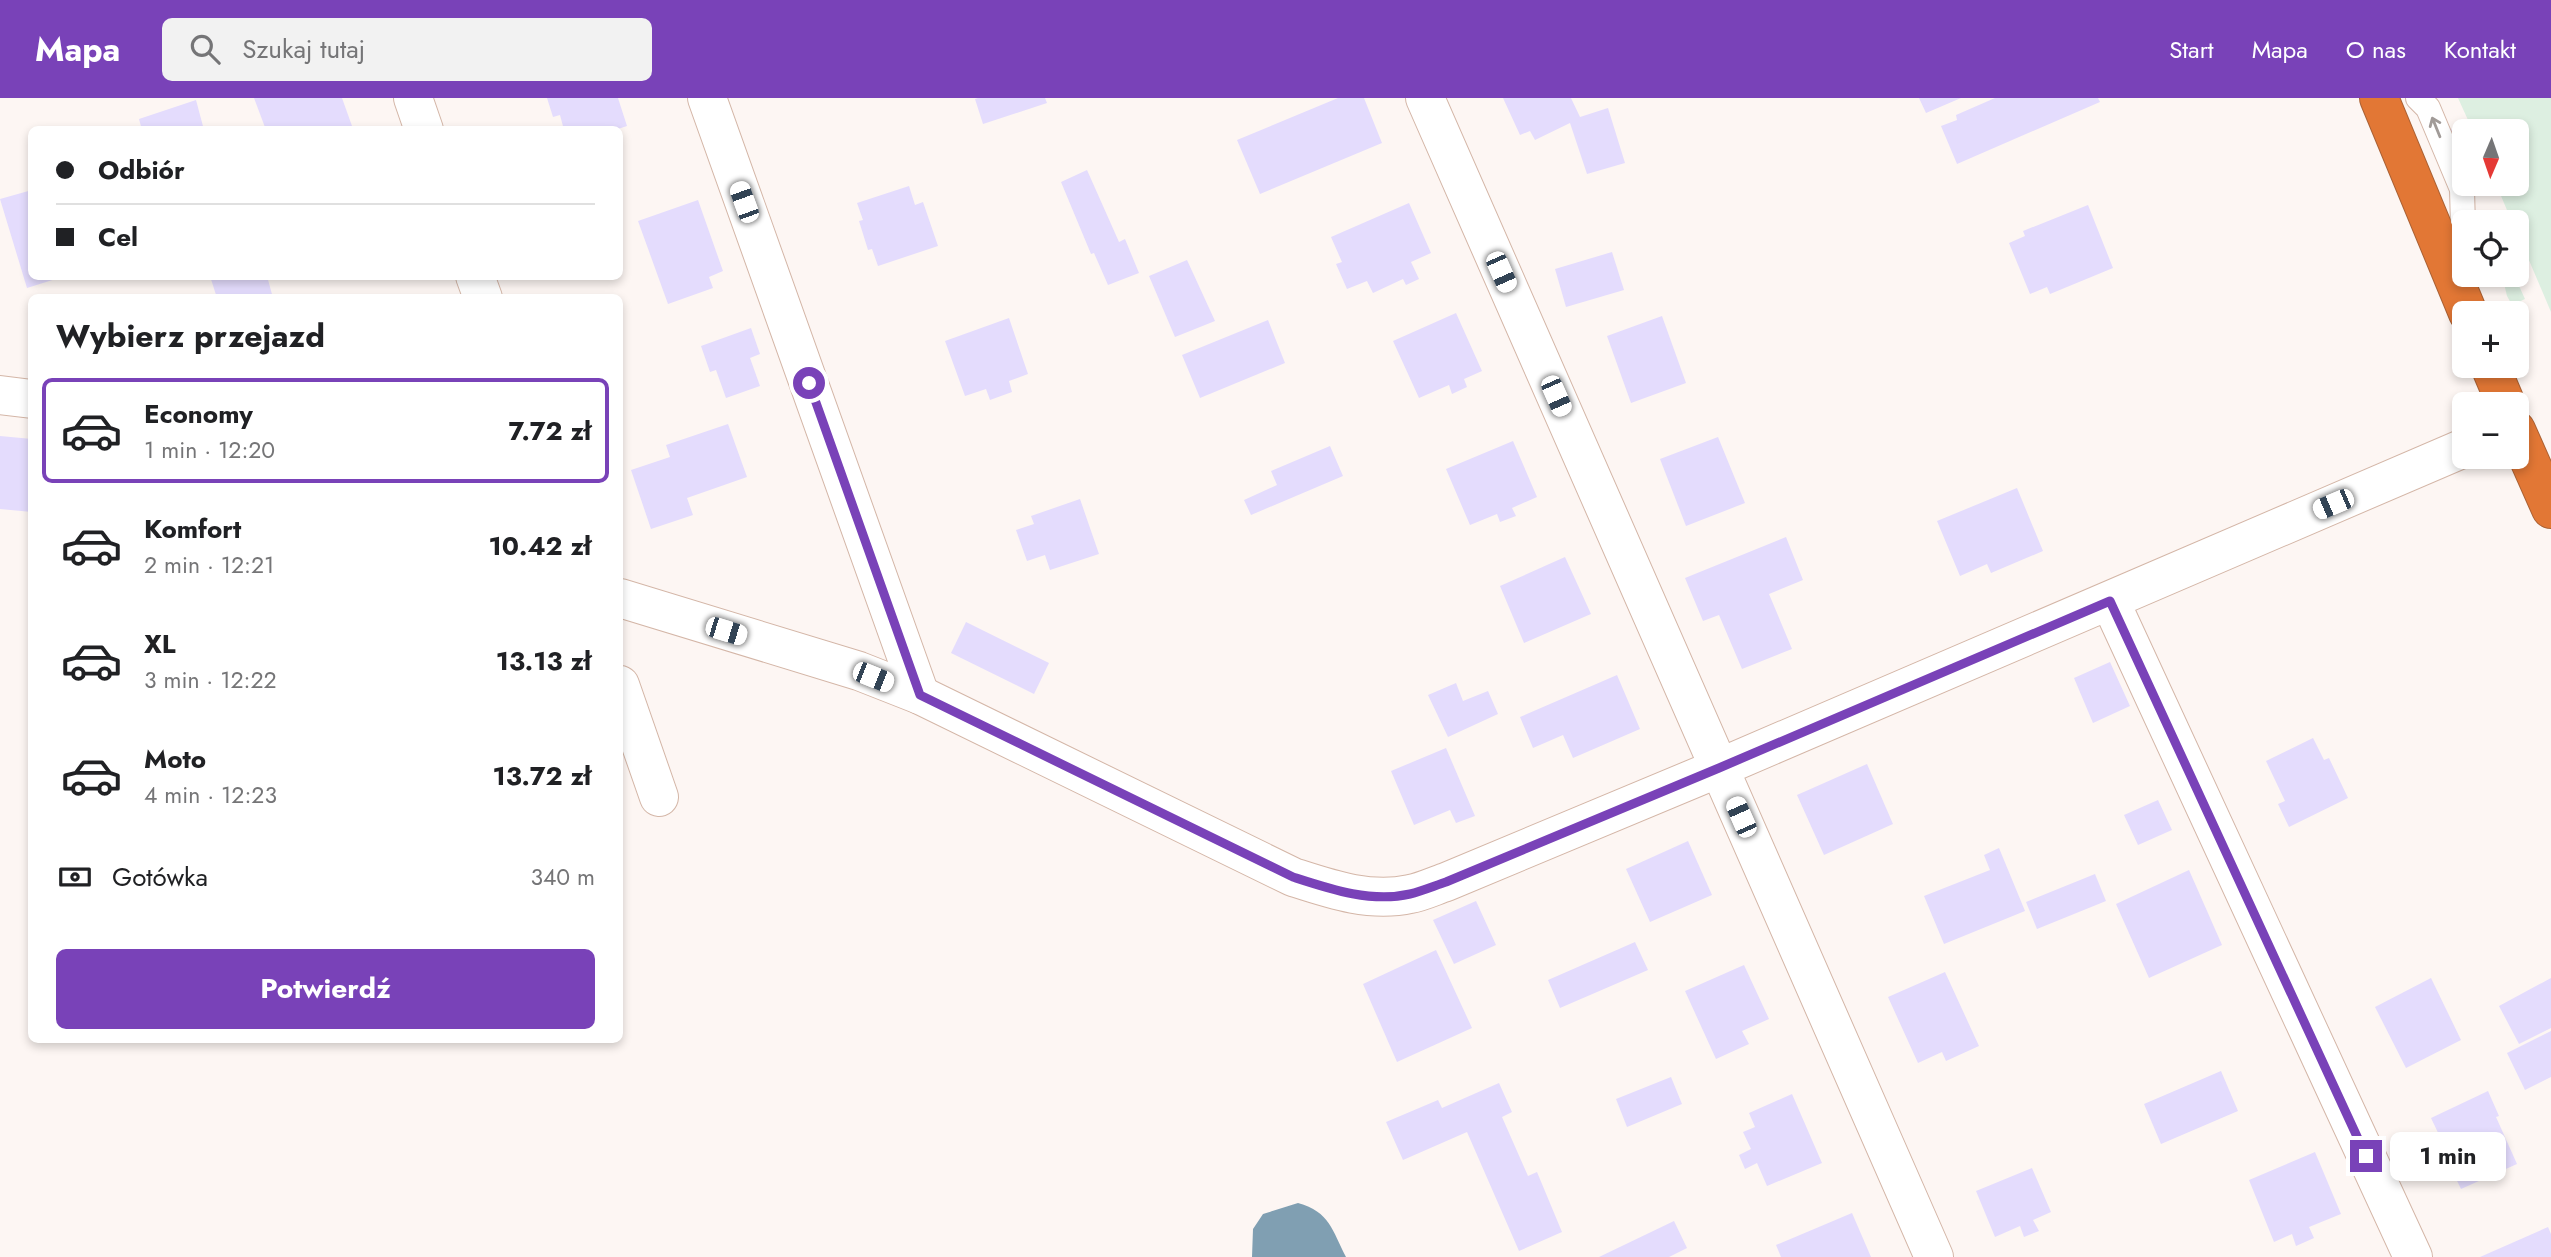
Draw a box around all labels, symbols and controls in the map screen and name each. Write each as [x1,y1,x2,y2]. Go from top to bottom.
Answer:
search box [162,18,652,81]
text: Mapa [35,26,120,73]
icon: search [186,30,224,68]
text: Szukaj tutaj [242,30,365,68]
text: Start [2169,32,2214,67]
text: Mapa [2252,32,2308,67]
text: O nas [2346,32,2406,67]
text: Kontakt [2444,32,2516,67]
one-way arrow [2428,116,2441,138]
north arrow [2452,119,2529,196]
map controls [2452,119,2529,469]
text: Odbiór [98,151,185,189]
car [727,179,762,225]
button: locate [2452,210,2529,287]
text: Cel [98,218,138,256]
car [1483,249,1520,295]
button: + [2452,301,2529,378]
text: Wybierz przejazd [56,313,325,359]
route start [793,367,825,399]
car [1538,373,1575,419]
button: − [2452,392,2529,469]
text: Economy [144,395,253,433]
icon: car [60,399,123,462]
text: 7.72 zł [508,412,591,450]
text: 1 min · 12:20 [144,433,275,467]
car [2310,486,2357,522]
text: Komfort [144,510,241,548]
icon: car [60,514,123,577]
text: 10.42 zł [489,527,591,565]
text: 2 min · 12:21 [144,548,274,582]
car [703,615,750,647]
text: XL [144,625,176,663]
icon: car [60,629,123,692]
text: 13.13 zł [496,642,591,680]
car [850,659,897,695]
text: 3 min · 12:22 [144,663,277,697]
text: Moto [144,740,206,778]
icon: car [60,744,123,807]
text: 13.72 zł [493,757,591,795]
text: 4 min · 12:23 [144,778,277,812]
car [1723,794,1760,840]
icon: cash [56,858,94,896]
text: Gotówka [112,858,208,896]
text: 340 m [530,860,595,894]
button: Potwierdź [56,949,595,1029]
callout: 1 min [2390,1132,2506,1180]
text: 1 min [2419,1139,2477,1173]
route end [2350,1140,2382,1172]

